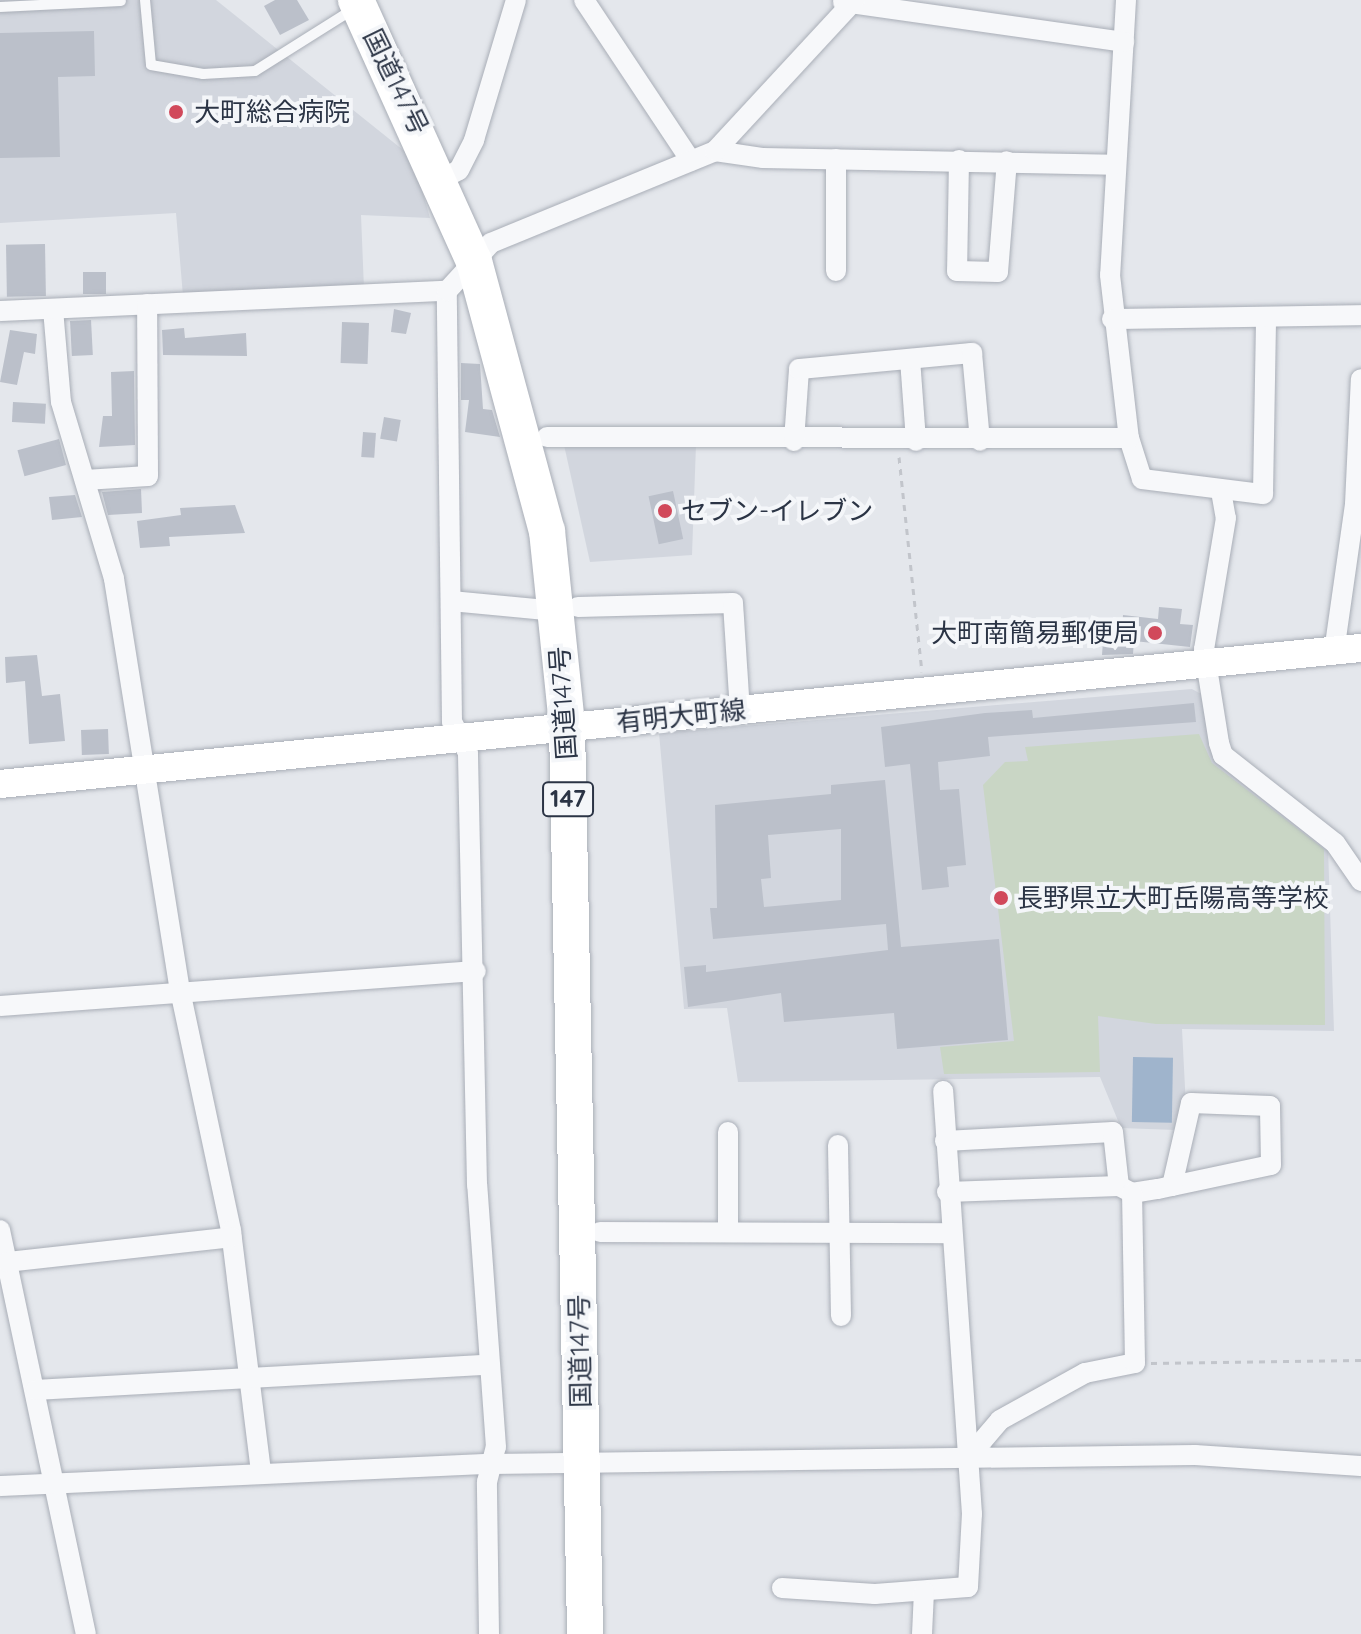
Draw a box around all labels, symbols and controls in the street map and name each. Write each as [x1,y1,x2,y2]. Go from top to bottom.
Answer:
street label: 国道147号 [357,24,435,140]
place label: 大町総合病院 [194,96,350,128]
marker: 大町総合病院 [165,101,187,123]
place label: セブン-イレブン [681,495,873,527]
marker: セブン-イレブン [656,502,674,520]
place label: 大町南簡易郵便局 [931,617,1139,649]
marker: 大町南簡易郵便局 [1146,624,1164,642]
street label: 国道147号 [543,645,583,761]
street label: 有明大町線 [615,694,747,738]
road number: 147 [542,779,594,819]
place label: 長野県立大町岳陽高等学校 [1017,882,1329,914]
marker: 長野県立大町岳陽高等学校 [992,889,1010,907]
street label: 国道147号 [563,1294,597,1408]

